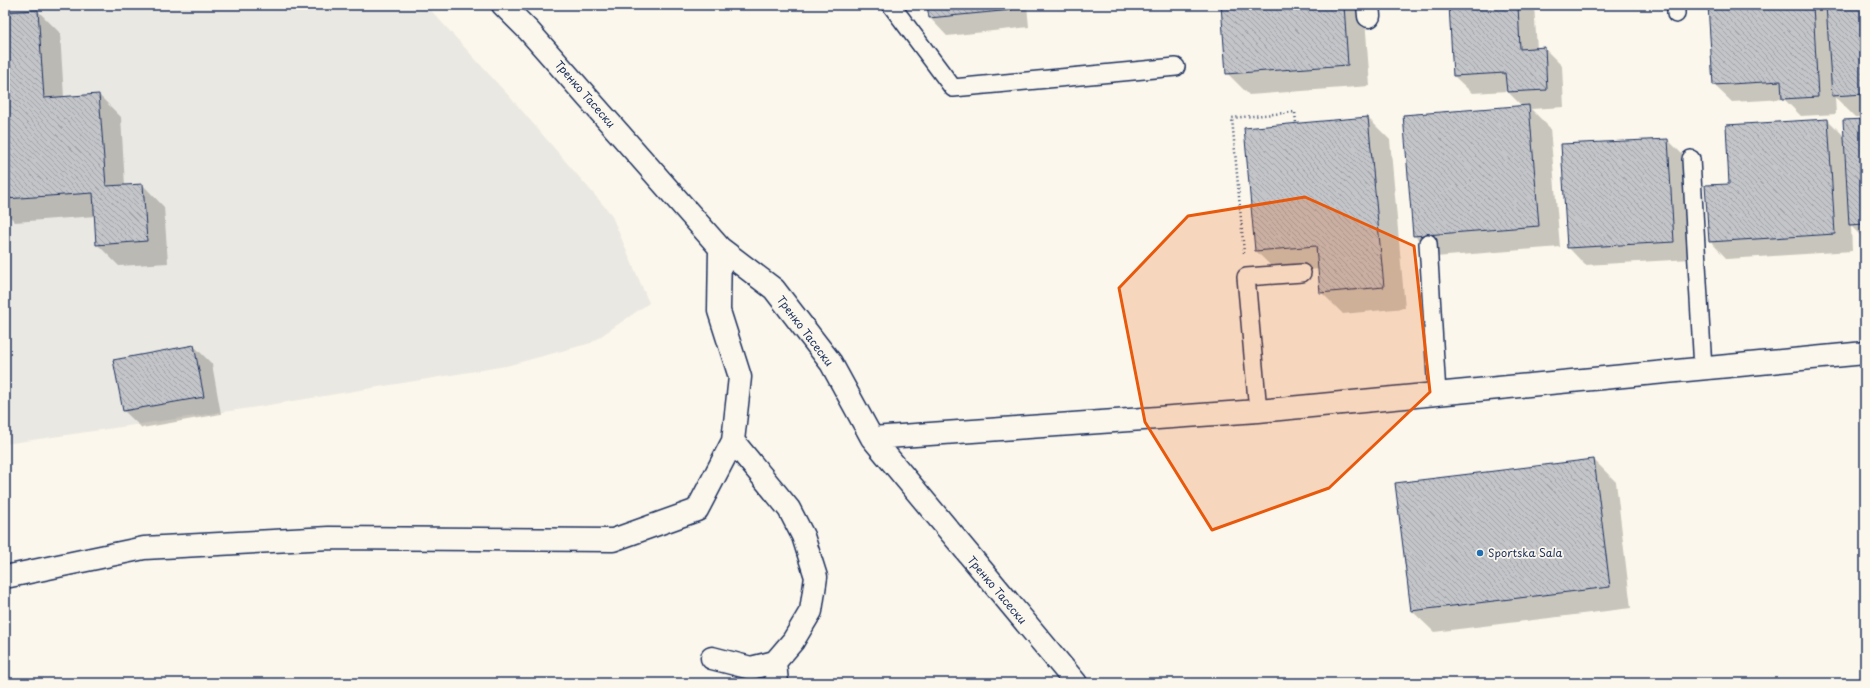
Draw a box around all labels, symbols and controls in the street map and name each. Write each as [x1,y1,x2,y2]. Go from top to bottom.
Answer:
street label: Тренко Тасески [551,56,620,131]
street label: Тренко Тасески [773,292,838,370]
place label: Sportska Sala [1488,544,1563,561]
marker: Sportska Sala [1475,548,1485,558]
street label: Тренко Тасески [964,552,1031,628]

